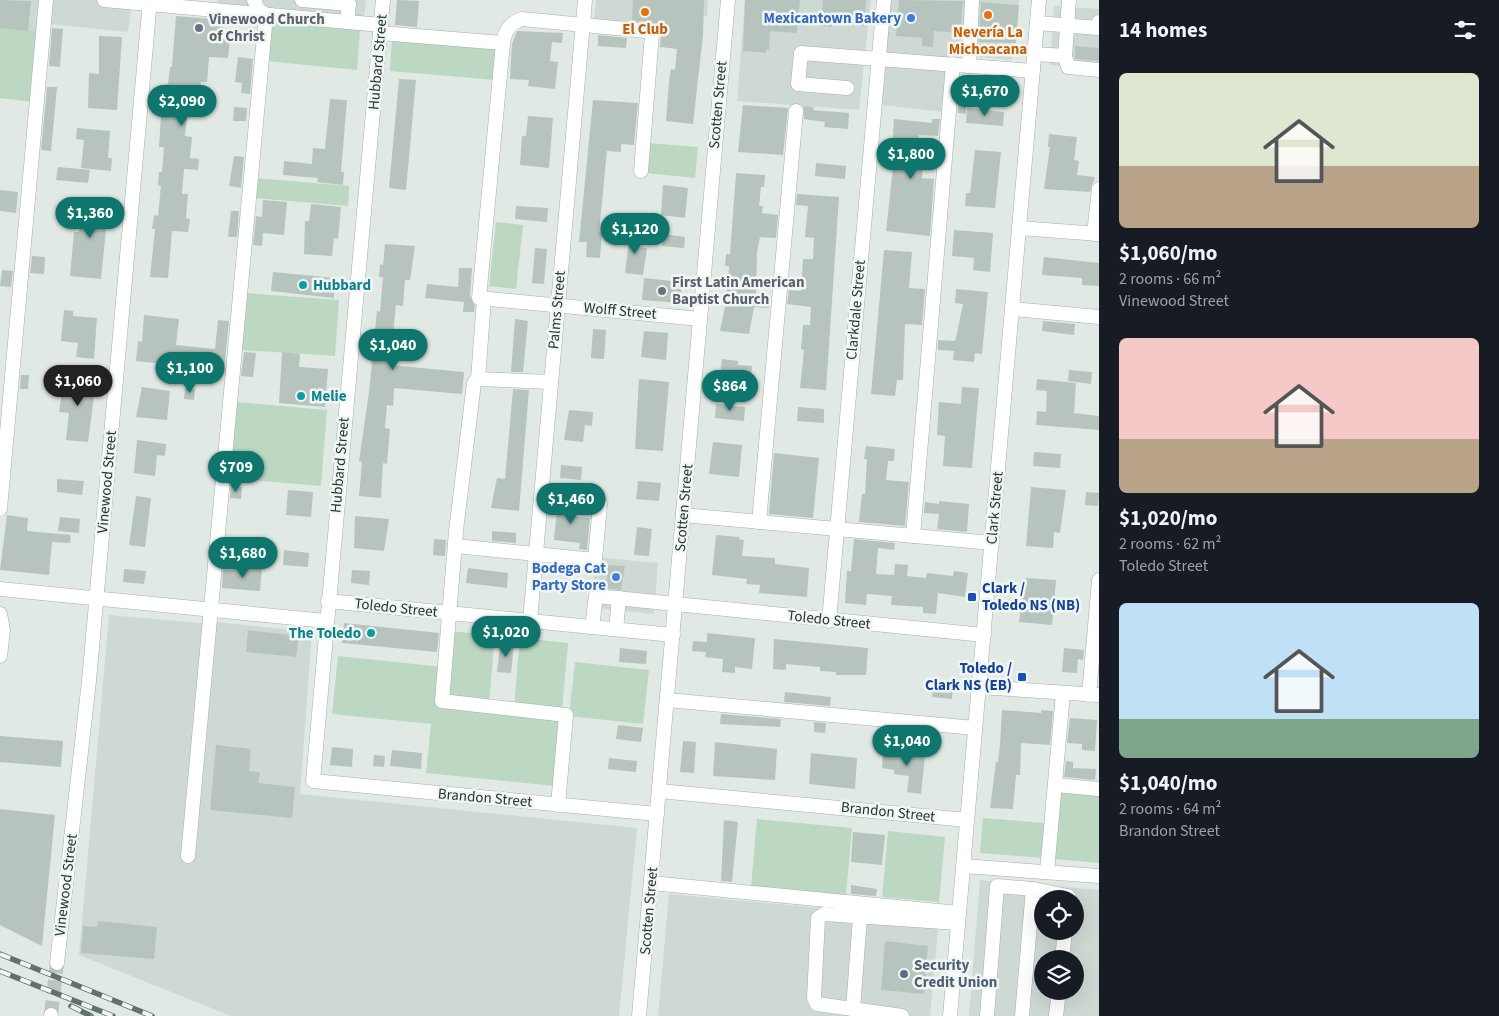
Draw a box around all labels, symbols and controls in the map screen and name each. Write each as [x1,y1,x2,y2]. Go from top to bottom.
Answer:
marker: El Club [639,6,651,18]
place label: Mexicantown Bakery [764,8,901,29]
place label: Vinewood Church of Christ [208,9,325,47]
marker: Nevería La Michoacana [982,9,994,21]
marker: Mexicantown Bakery [905,12,917,24]
street label: Hubbard Street [363,13,393,111]
text: 14 homes [1119,15,1207,45]
icon: filters [1451,16,1479,44]
place label: El Club [622,19,668,40]
marker: Vinewood Church of Christ [193,22,205,34]
place label: Nevería La Michoacana [949,22,1027,60]
street label: Scotten Street [704,60,732,150]
pin: $1,670 [944,74,1026,117]
text: $1,670 [961,80,1009,102]
pin: $2,090 [141,84,223,127]
text: $2,090 [158,90,206,112]
icon: home [1254,106,1344,196]
pin: $1,800 [870,138,952,180]
text: $1,800 [887,143,935,165]
pin: $1,360 [49,196,131,239]
text: $1,360 [66,202,114,224]
pin: $1,120 [594,212,676,255]
text: $1,120 [611,218,659,240]
text: $1,060/mo [1119,238,1218,268]
street label: Clarkdale Street [841,259,871,361]
text: 2 rooms · 66 m² [1119,268,1221,290]
street label: Palms Street [543,270,571,350]
place label: First Latin American Baptist Church [672,272,805,310]
place label: Hubbard [313,275,371,296]
marker: Hubbard [297,279,309,291]
marker: First Latin American Baptist Church [656,285,668,297]
text: Vinewood Street [1119,290,1229,312]
street label: Wolff Street [583,297,657,325]
pin: $1,040 [352,328,434,371]
text: $1,040 [369,334,417,356]
pin: $1,100 [149,352,231,394]
text: $1,100 [166,357,214,379]
pin: $1,060 [37,364,119,407]
text: $1,060 [54,370,102,392]
pin: $864 [700,370,760,412]
icon: home [1254,371,1344,461]
text: $864 [713,375,747,397]
place label: Melie [311,386,347,407]
marker: Melie [295,390,307,402]
street label: Hubbard Street [325,416,355,514]
street label: Vinewood Street [92,430,122,534]
pin: $709 [206,450,266,493]
text: $709 [219,456,253,478]
street label: Scotten Street [670,463,698,553]
street label: Clark Street [981,471,1009,545]
pin: $1,460 [530,482,612,525]
text: $1,460 [547,488,595,510]
text: $1,020/mo [1119,503,1218,533]
text: 2 rooms · 62 m² [1119,533,1221,555]
pin: $1,680 [202,536,284,579]
text: $1,680 [219,542,267,564]
text: Toledo Street [1119,555,1208,577]
place label: Bodega Cat Party Store [532,558,606,596]
marker: Bodega Cat Party Store [610,571,622,583]
place label: Clark / Toledo NS (NB) [982,578,1080,616]
marker: Clark / Toledo NS (NB) [966,591,978,603]
street label: Toledo Street [353,593,439,623]
street label: Toledo Street [786,605,872,635]
pin: $1,020 [465,616,547,658]
text: $1,020 [482,621,530,643]
place label: The Toledo [289,623,361,644]
marker: The Toledo [365,627,377,639]
icon: home [1254,636,1344,726]
place label: Toledo / Clark NS (EB) [925,658,1012,696]
marker: Toledo / Clark NS (EB) [1016,671,1028,683]
pin: $1,040 [866,724,948,767]
text: $1,040 [883,730,931,752]
text: $1,040/mo [1119,768,1218,798]
street label: Brandon Street [437,783,533,813]
street label: Brandon Street [840,797,936,827]
text: 2 rooms · 64 m² [1119,798,1221,820]
text: Brandon Street [1119,820,1220,842]
street label: Vinewood Street [49,833,83,937]
street label: Scotten Street [635,866,663,956]
map controls [1034,890,1084,1000]
button: locate [1034,890,1084,940]
button: layers [1034,950,1084,1000]
place label: Security Credit Union [914,955,997,993]
marker: Security Credit Union [898,968,910,980]

